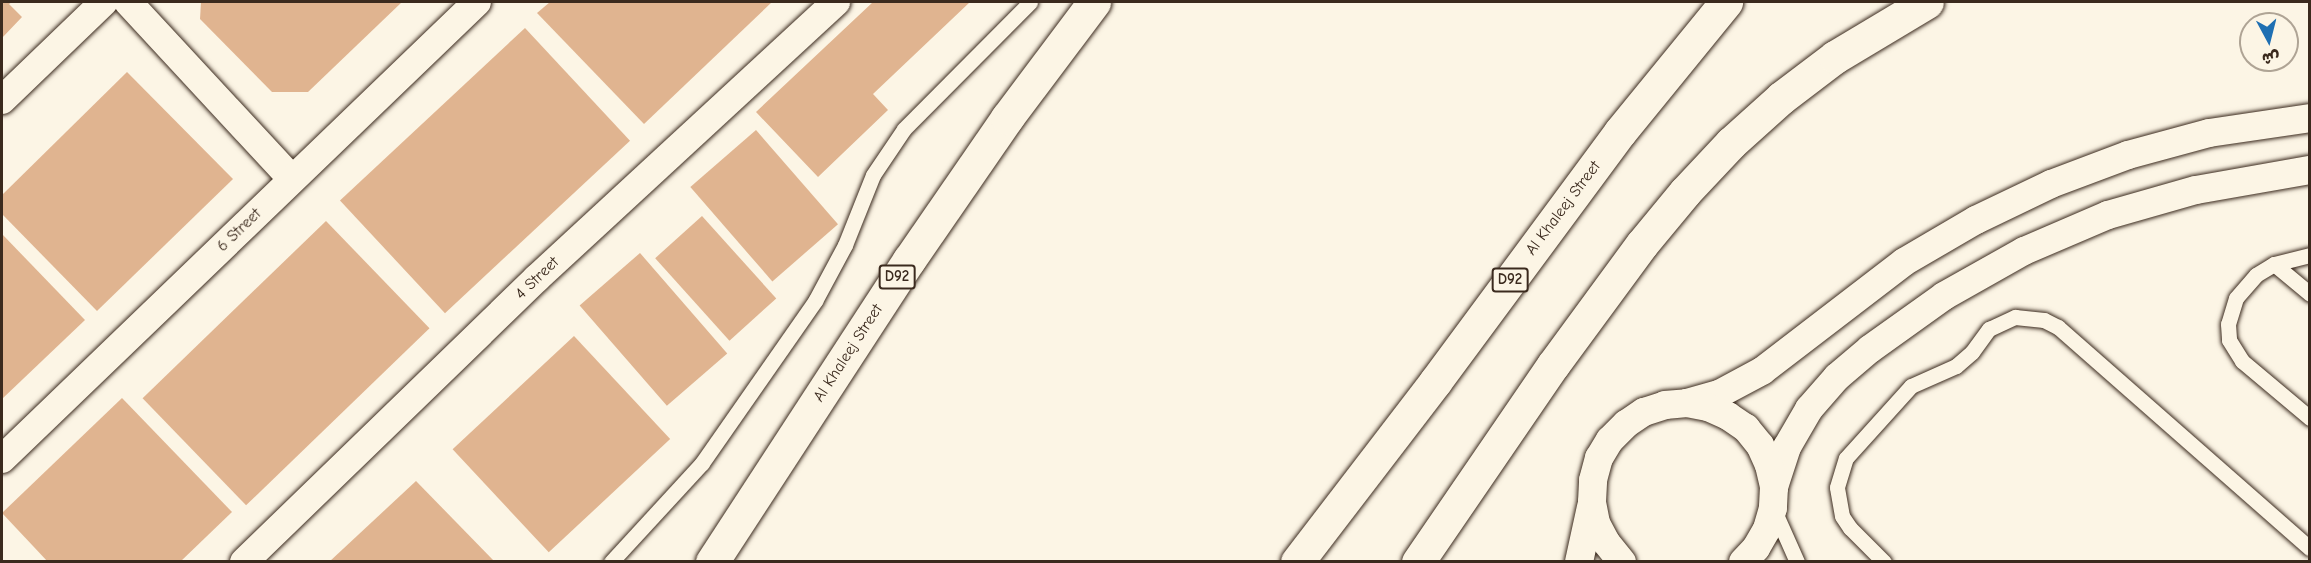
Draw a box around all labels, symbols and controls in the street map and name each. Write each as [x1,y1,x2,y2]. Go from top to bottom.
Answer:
north arrow [2239,12,2299,72]
text: ش [2261,48,2281,68]
street label: Al Khaleej Street [1521,157,1605,259]
street label: 6 Street [213,204,265,256]
street label: 4 Street [511,253,563,303]
road number: D92 [878,265,916,289]
road number: D92 [1490,268,1530,292]
street label: Al Khaleej Street [809,301,887,405]

